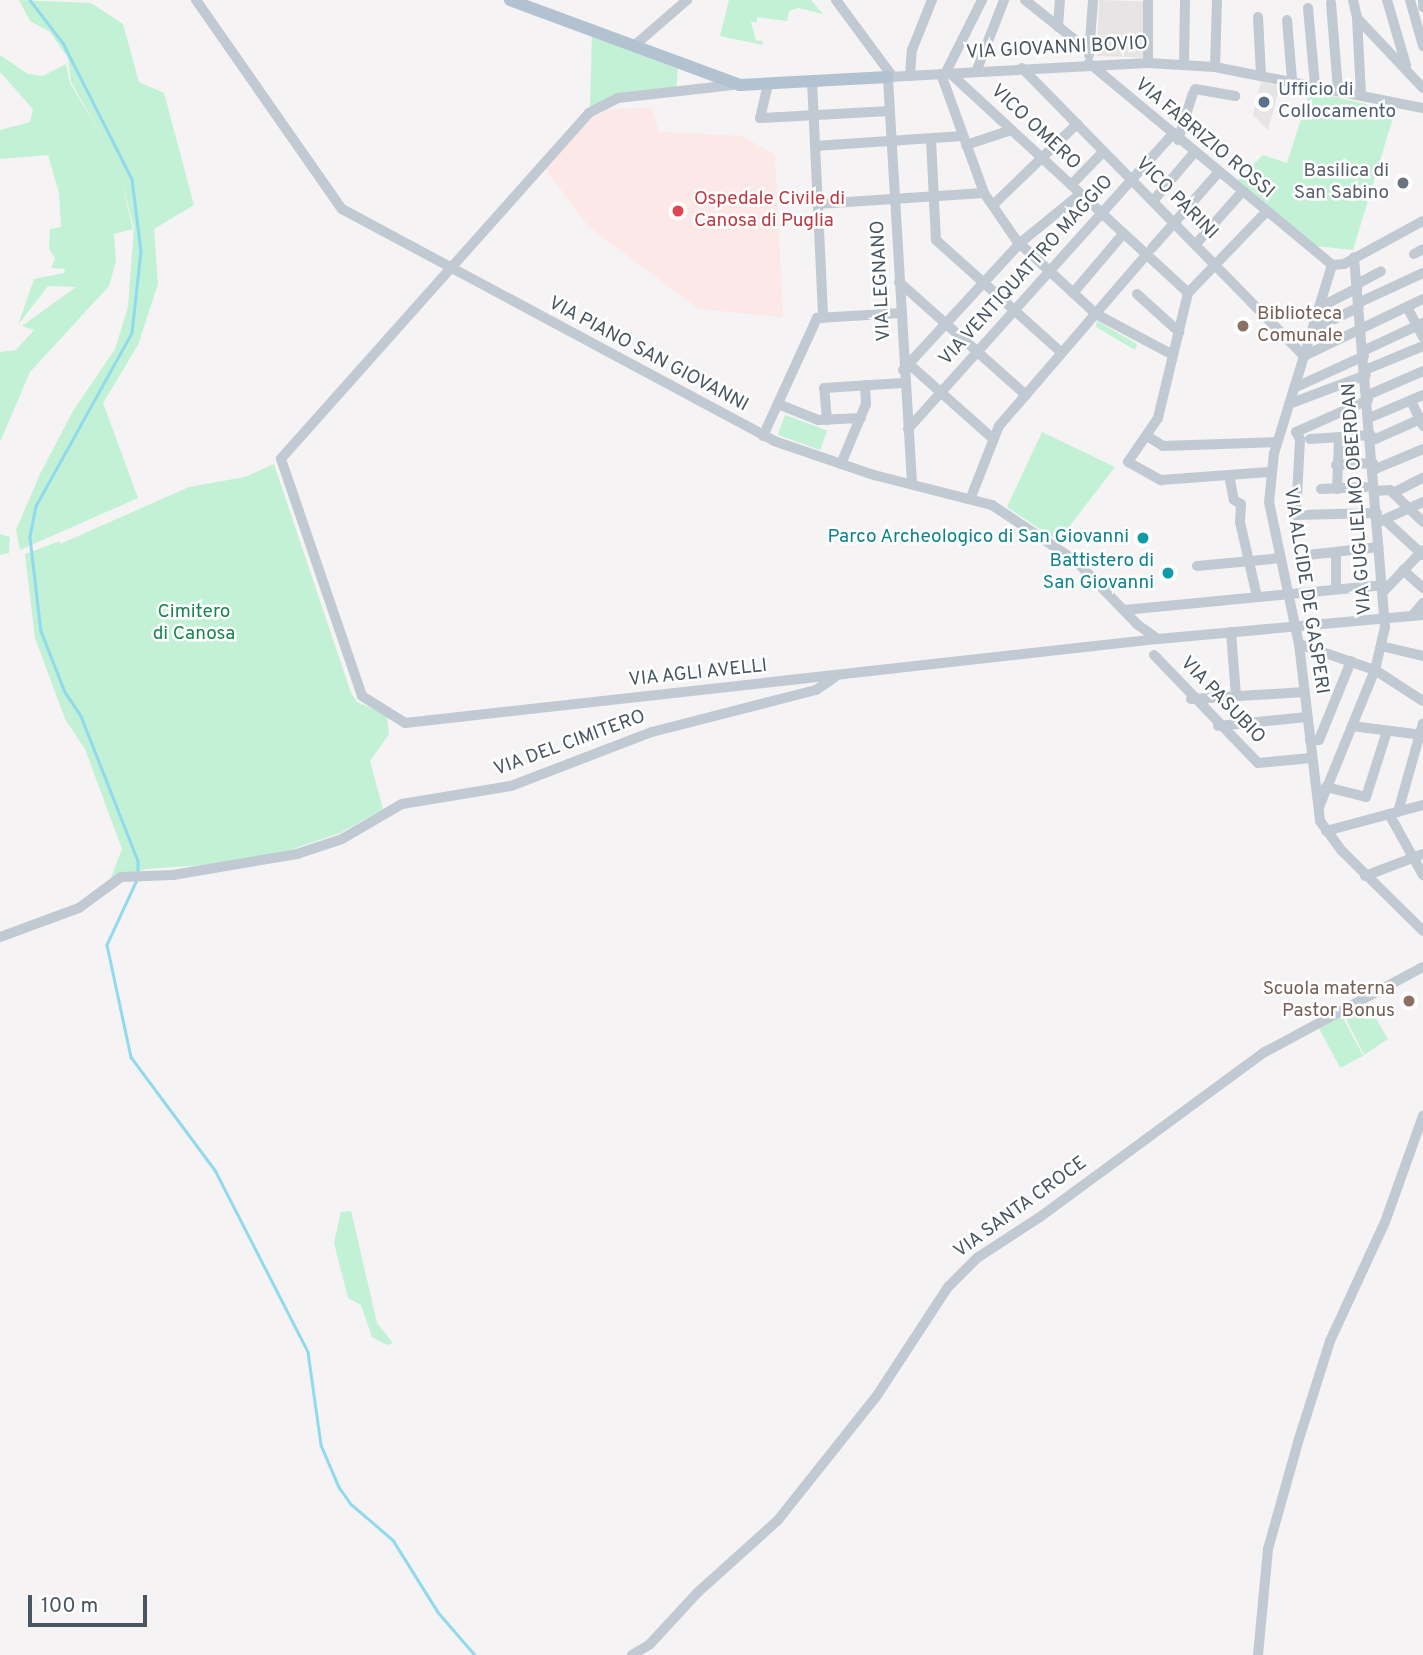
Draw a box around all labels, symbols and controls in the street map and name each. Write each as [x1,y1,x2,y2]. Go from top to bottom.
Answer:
street label: VIA GIOVANNI BOVIO [965,33,1149,65]
street label: VIA FABRIZIO ROSSI [1129,74,1279,204]
place label: Ufficio di Collocamento [1278,80,1396,124]
street label: VICO OMERO [985,81,1085,175]
marker: Ufficio di Collocamento [1256,94,1272,110]
street label: VICO PARINI [1130,153,1222,245]
place label: Basilica di San Sabino [1294,161,1389,205]
street label: VIA VENTIQUATTRO MAGGIO [935,170,1119,372]
marker: Basilica di San Sabino [1395,175,1411,191]
place label: Ospedale Civile di Canosa di Puglia [694,189,845,233]
marker: Ospedale Civile di Canosa di Puglia [668,201,688,221]
street label: VIA LEGNANO [867,219,897,343]
street label: VIA PIANO SAN GIOVANNI [544,292,752,418]
place label: Biblioteca Comunale [1257,304,1343,348]
marker: Biblioteca Comunale [1235,318,1251,334]
street label: VIA GUGLIELMO OBERDAN [1338,382,1378,616]
street label: VIA ALCIDE DE GASPERI [1277,485,1333,697]
place label: Parco Archeologico di San Giovanni [827,527,1129,549]
marker: Parco Archeologico di San Giovanni [1135,530,1151,546]
place label: Battistero di San Giovanni [1043,551,1154,595]
marker: Battistero di San Giovanni [1160,565,1176,581]
park label: Cimitero di Canosa [153,602,235,646]
street label: VIA PASUBIO [1174,652,1270,750]
street label: VIA AGLI AVELLI [627,655,769,693]
street label: VIA DEL CIMITERO [491,706,649,782]
place label: Scuola materna Pastor Bonus [1263,979,1395,1023]
marker: Scuola materna Pastor Bonus [1401,993,1417,1009]
street label: VIA SANTA CROCE [950,1152,1092,1264]
scale bar [32,1582,150,1626]
text: 100 m [41,1593,98,1620]

